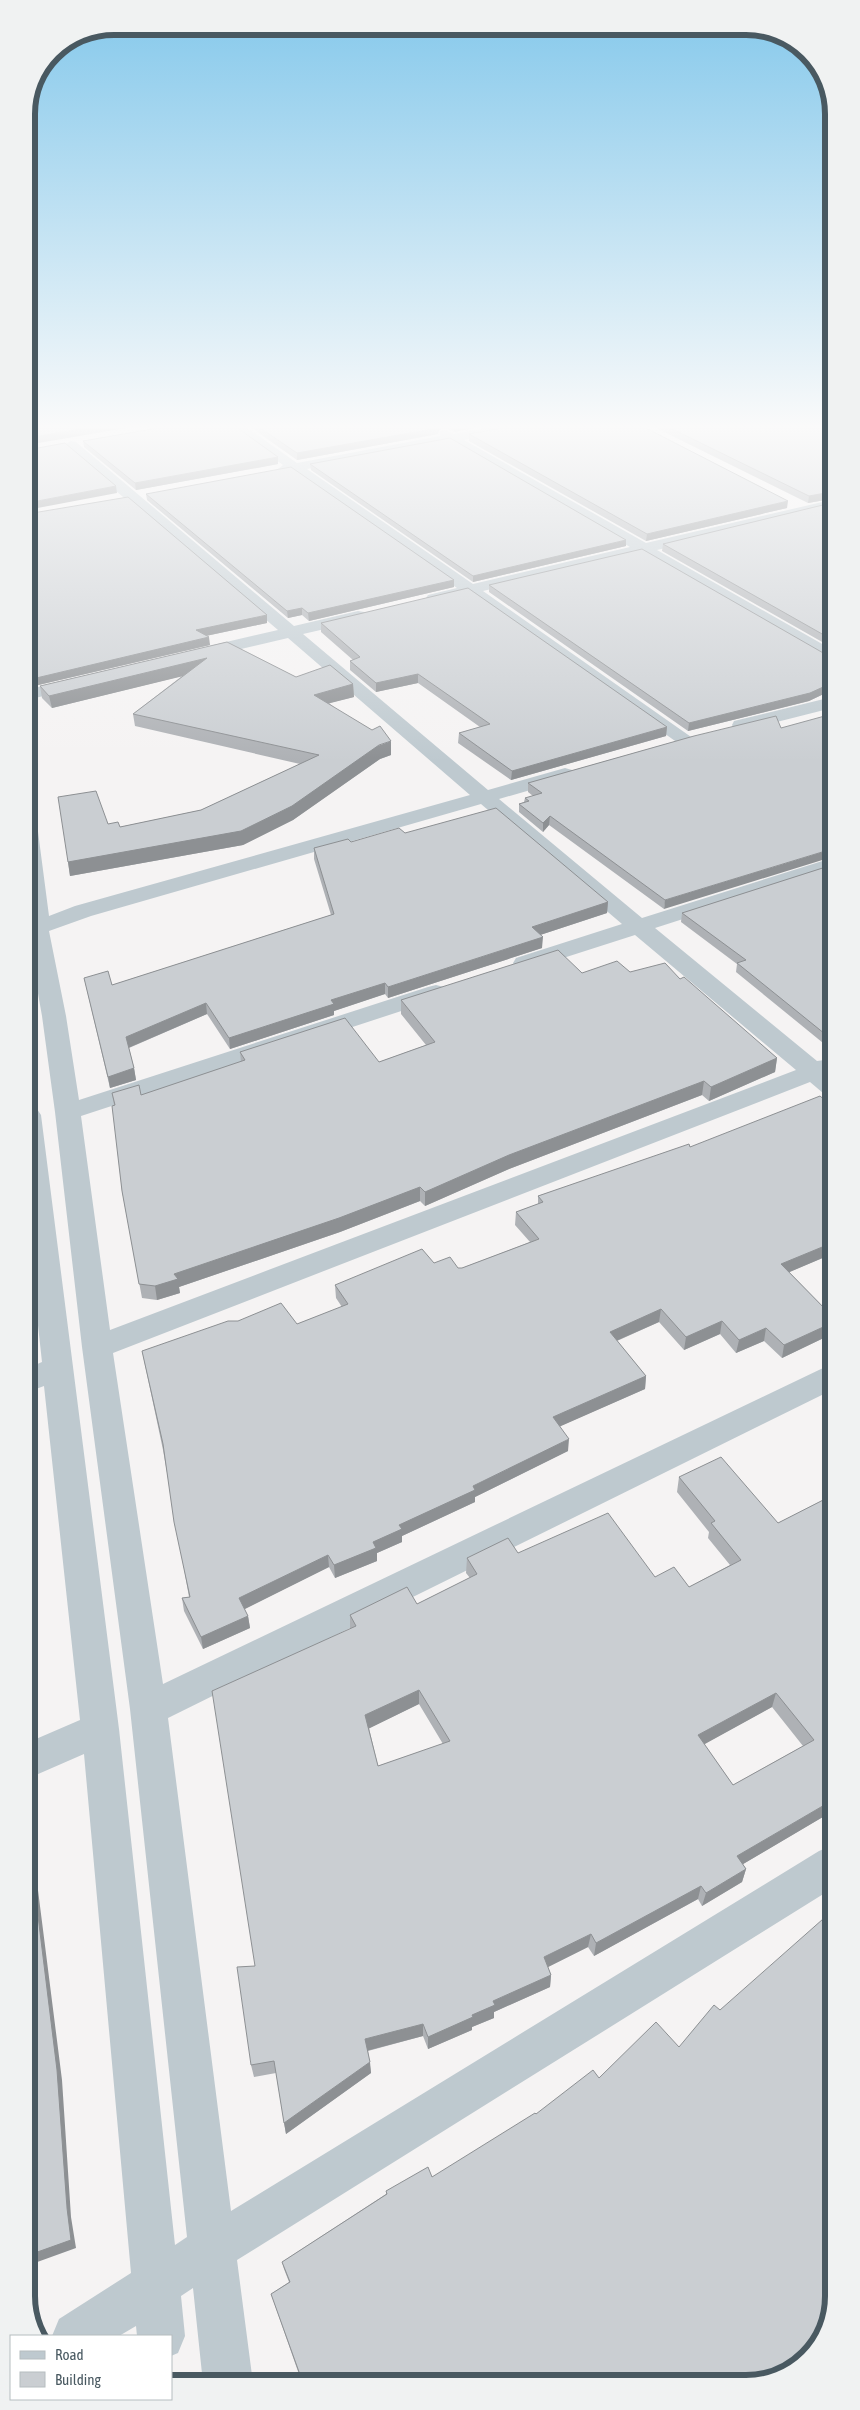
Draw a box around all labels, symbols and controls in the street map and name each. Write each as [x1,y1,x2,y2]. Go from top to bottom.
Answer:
legend [10,2335,172,2400]
text: Road [55,2346,84,2363]
text: Building [55,2371,101,2388]

